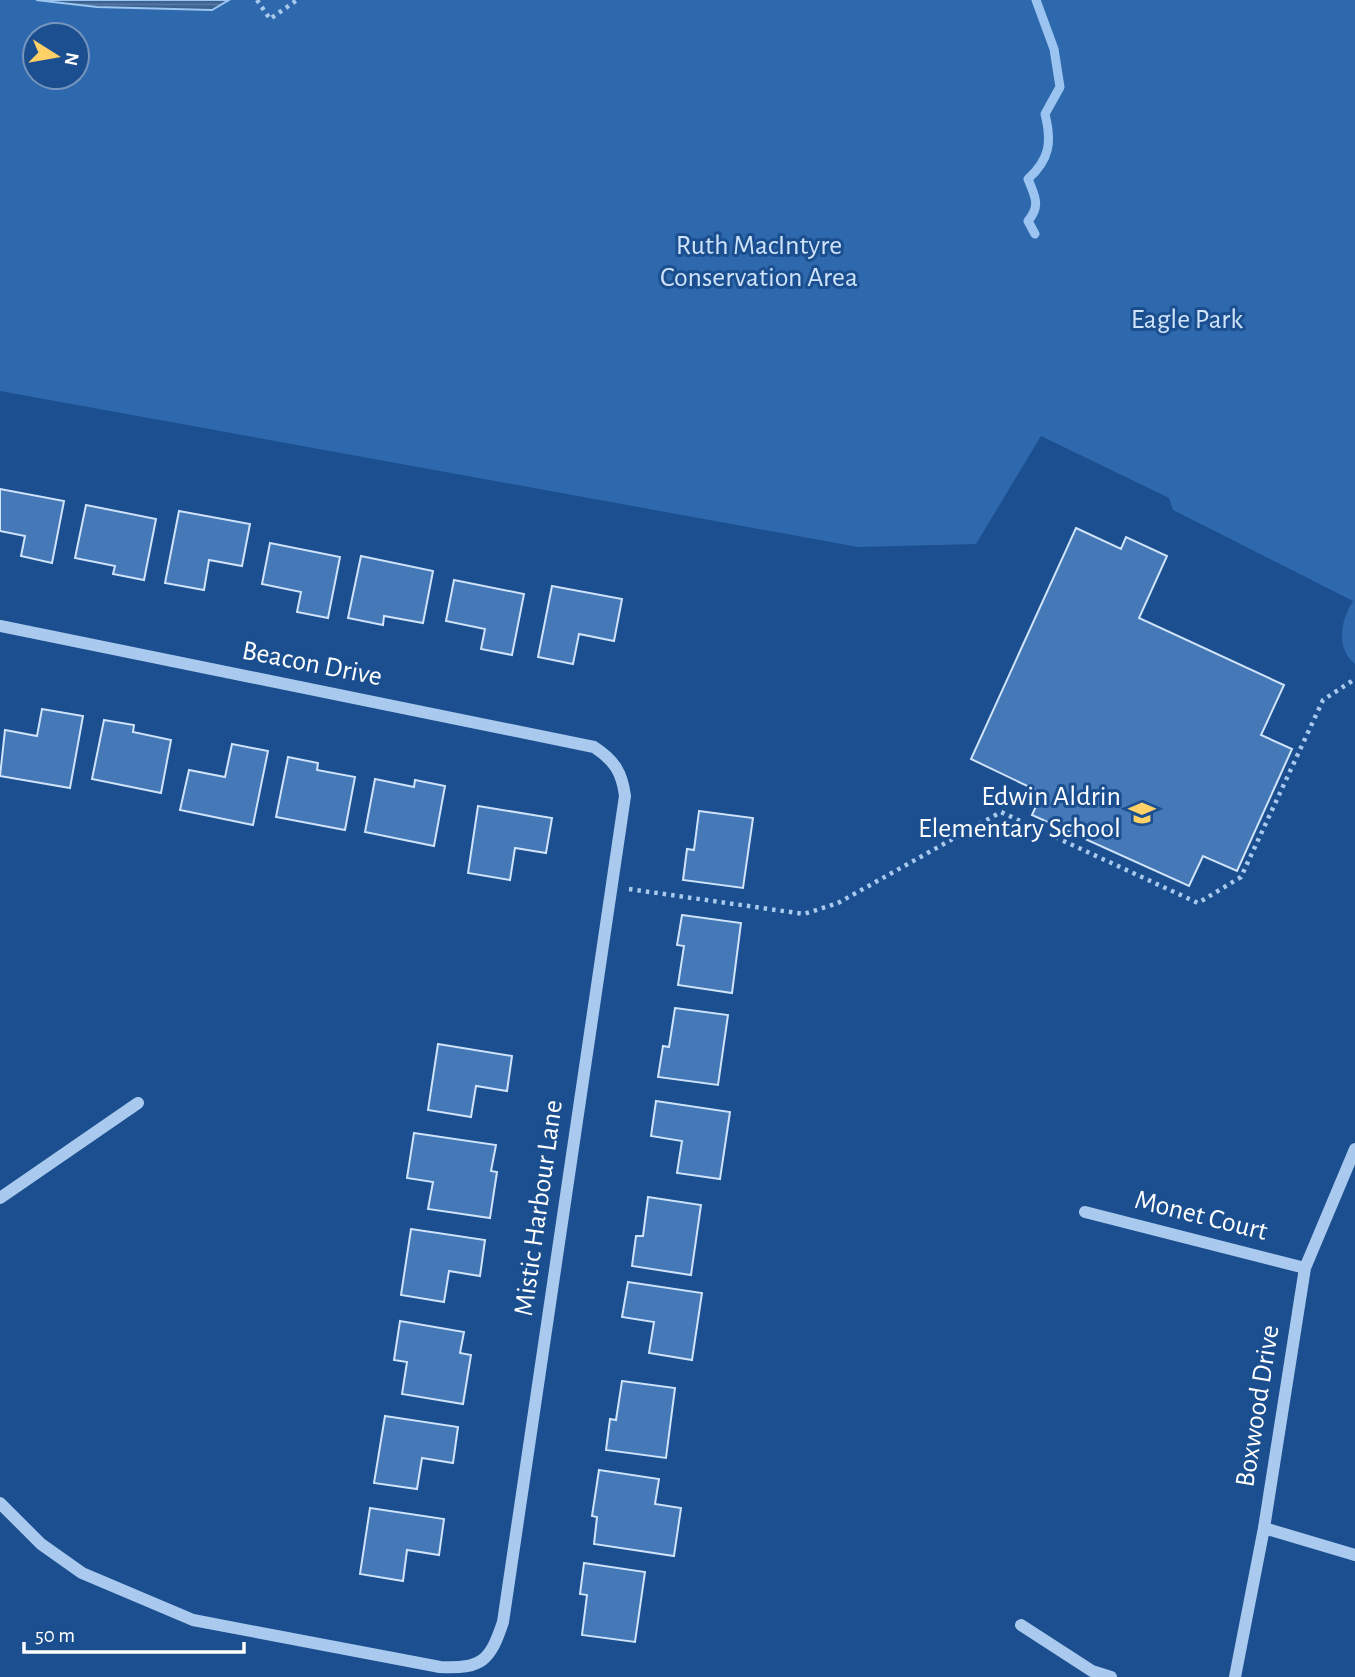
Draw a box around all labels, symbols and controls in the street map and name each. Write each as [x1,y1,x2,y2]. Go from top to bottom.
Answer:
north arrow [21,21,91,91]
text: N [61,51,82,67]
park label: Ruth MacIntyre Conservation Area [660,232,858,292]
park label: Eagle Park [1131,306,1243,334]
street label: Beacon Drive [240,637,384,691]
place label: Edwin Aldrin Elementary School [918,783,1121,843]
school or university icon: Edwin Aldrin Elementary School [1127,798,1157,828]
street label: Mistic Harbour Lane [510,1098,568,1318]
street label: Monet Court [1132,1186,1270,1246]
street label: Boxwood Drive [1231,1323,1285,1489]
scale bar [24,1610,245,1654]
text: 50 m [35,1625,75,1646]

